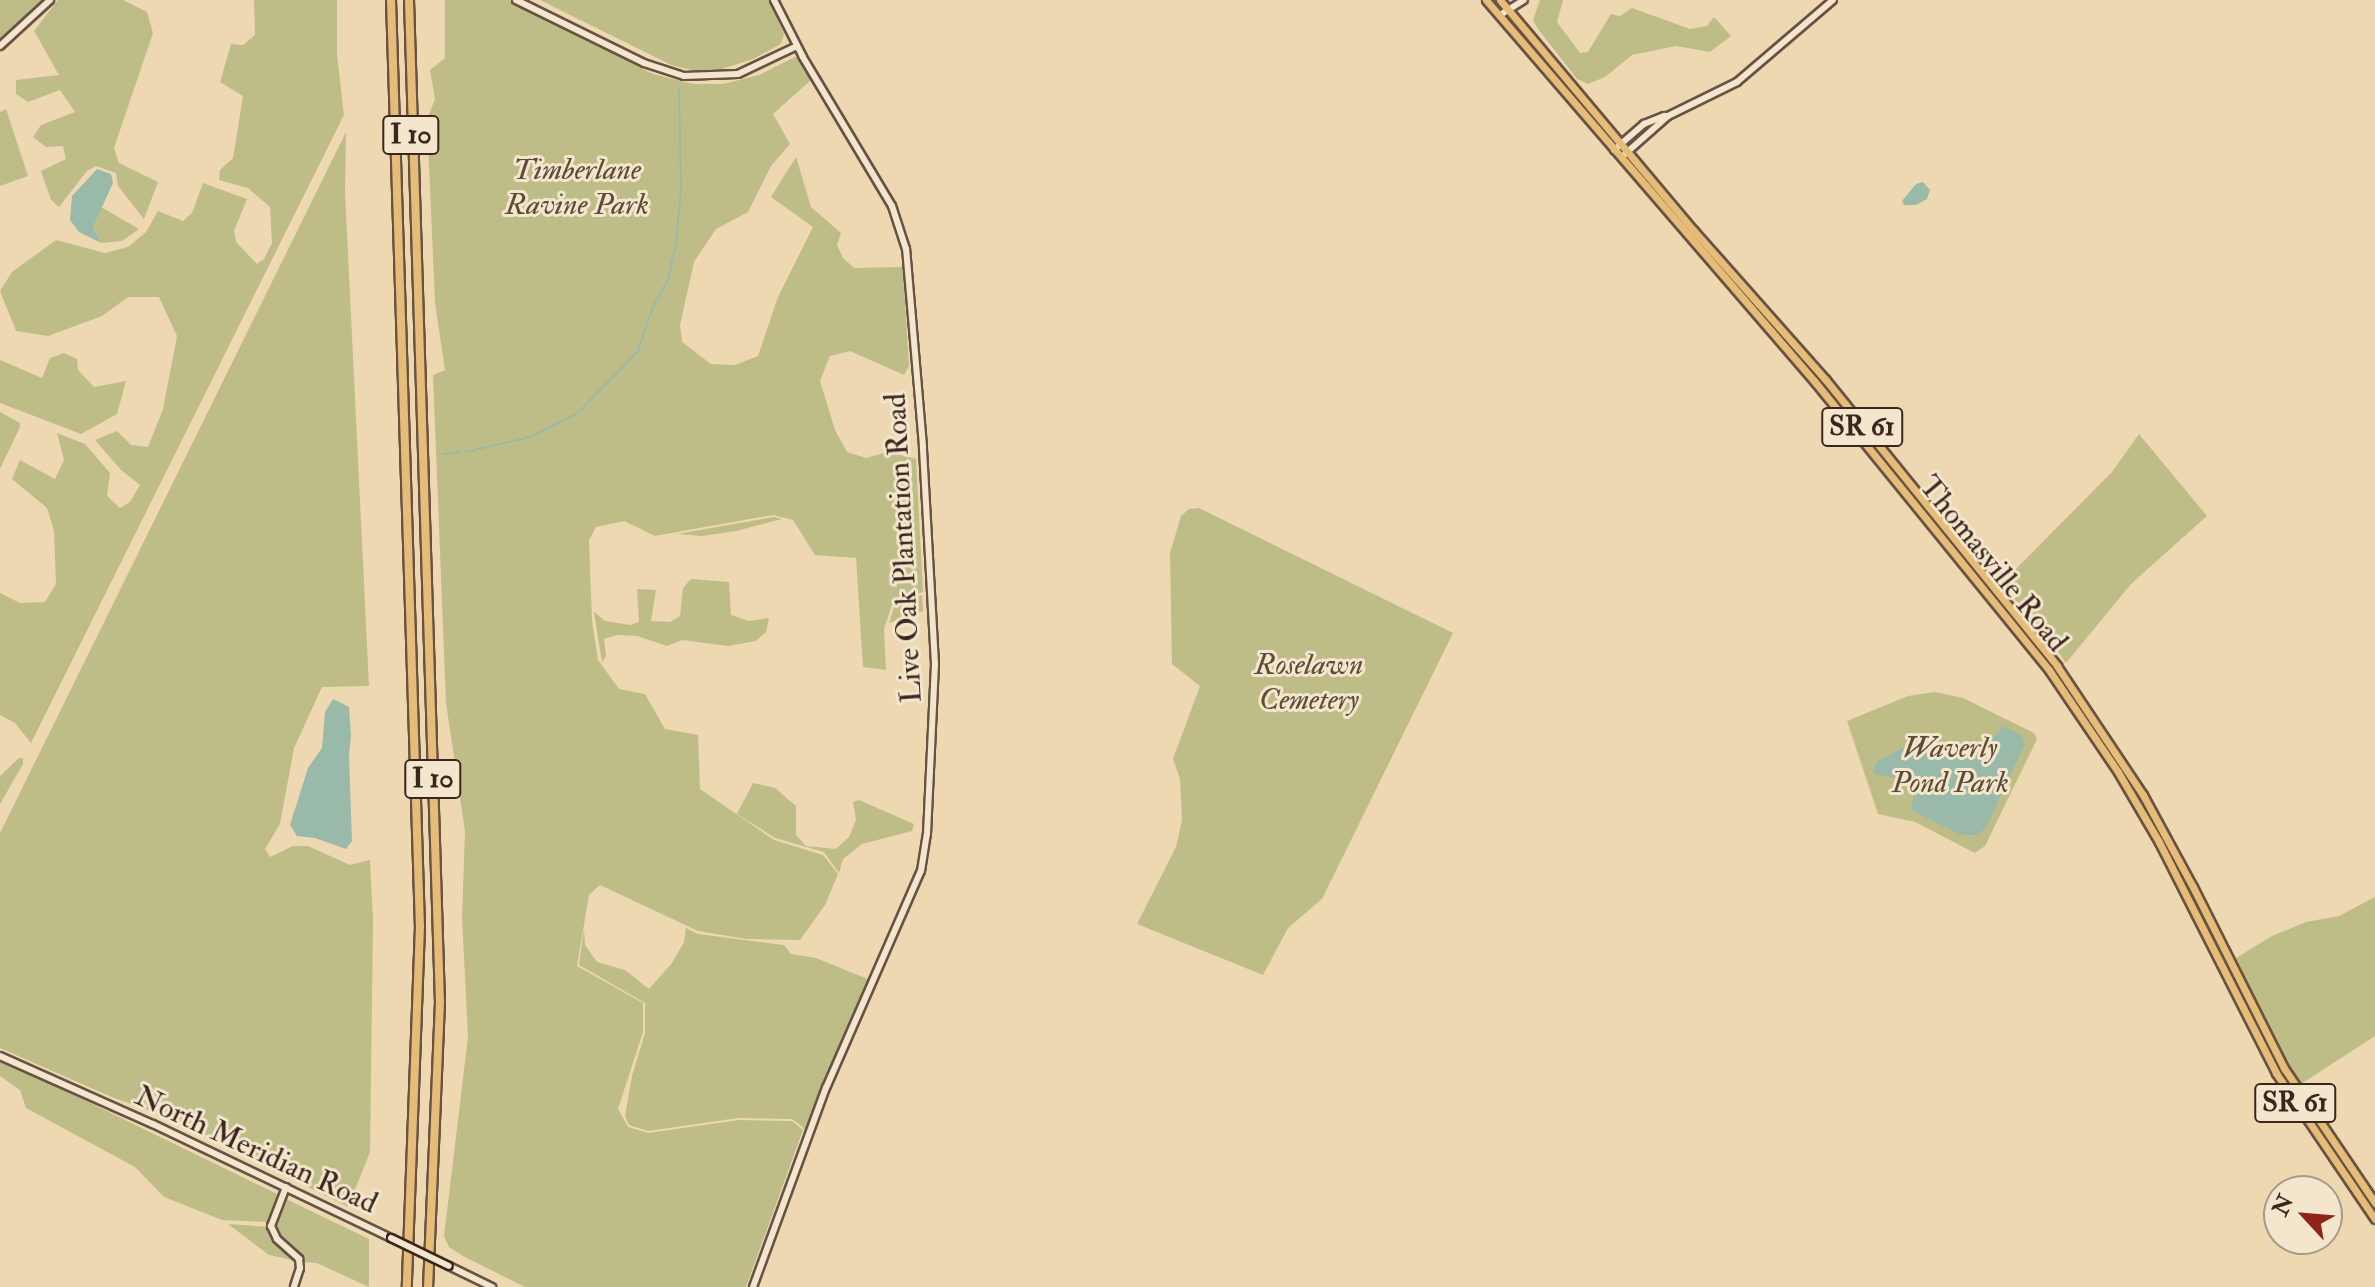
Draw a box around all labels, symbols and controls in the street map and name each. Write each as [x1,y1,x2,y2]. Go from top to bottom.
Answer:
road number: I 10 [381,111,441,159]
park label: Timberlane Ravine Park [505,152,649,222]
street label: Live Oak Plantation Road [878,392,930,704]
road number: SR 61 [1820,403,1904,451]
street label: Thomasville Road [1911,469,2075,659]
park label: Roselawn Cemetery [1255,647,1363,718]
park label: Waverly Pond Park [1891,730,2009,800]
road number: I 10 [403,755,463,803]
street label: North Meridian Road [129,1078,383,1222]
road number: SR 61 [2253,1079,2337,1127]
north arrow [2263,1175,2343,1255]
text: N [2266,1190,2300,1220]

